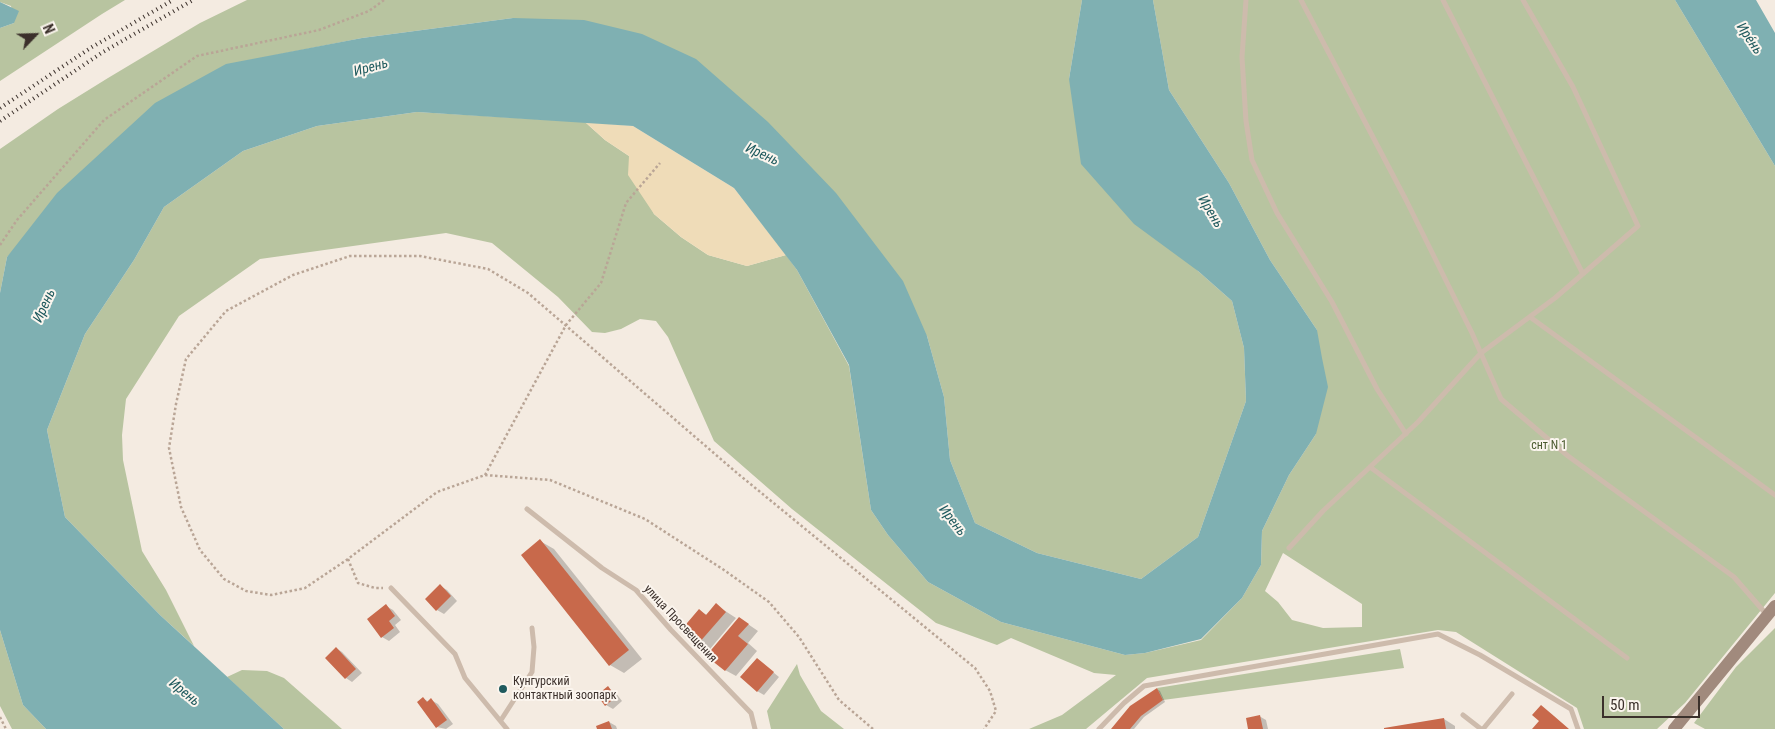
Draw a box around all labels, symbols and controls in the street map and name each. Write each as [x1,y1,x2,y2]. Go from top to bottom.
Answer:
north arrow [10,10,60,60]
water label: Ире́нь [1732,20,1766,58]
text: N [40,22,58,36]
water label: Ирень [352,55,390,81]
water label: Ирень [743,140,781,170]
water label: Ирень [1194,193,1226,231]
water label: Ирень [30,287,60,325]
park label: снт N 1 [1531,439,1567,453]
water label: Ирень [935,502,969,540]
street label: улица Просвещения [640,582,720,666]
water label: Ирень [165,675,203,711]
place label: Кунгурский контактный зоопарк [513,675,616,703]
marker: Кунгурский контактный зоопарк [497,683,509,695]
scale bar [1605,686,1702,718]
text: 50 m [1610,696,1640,714]

